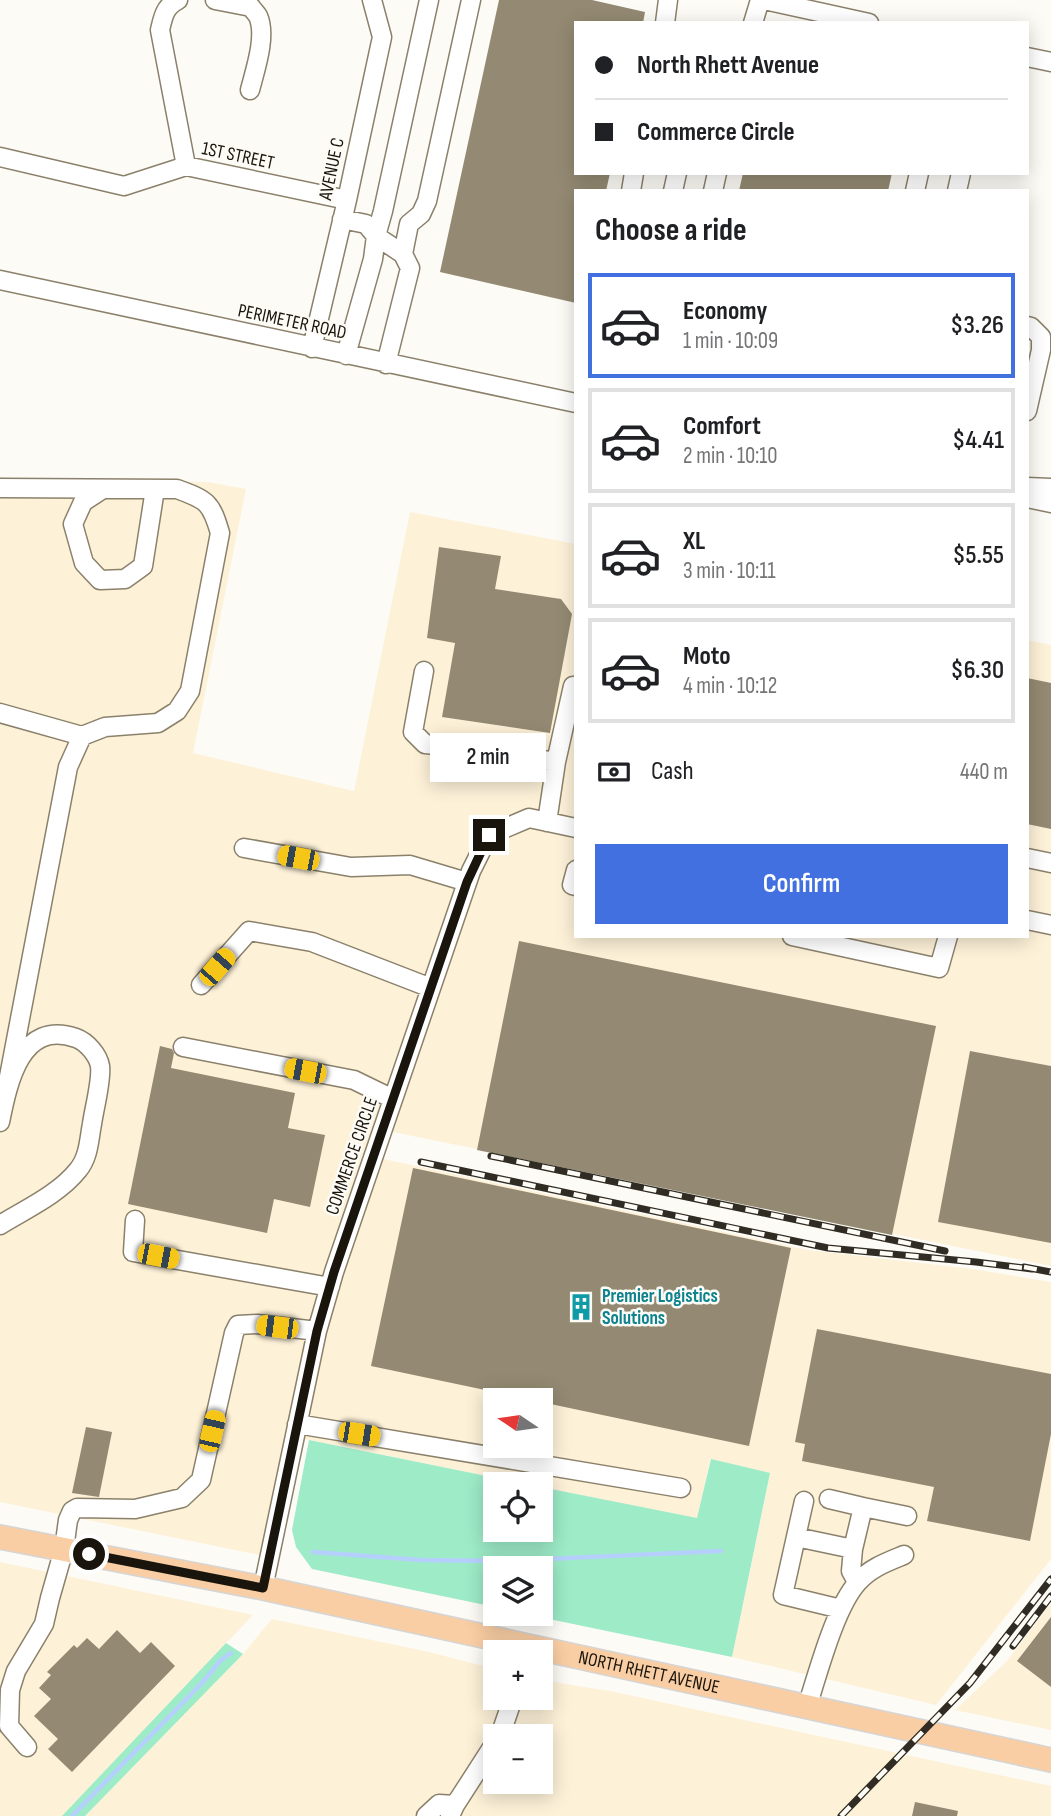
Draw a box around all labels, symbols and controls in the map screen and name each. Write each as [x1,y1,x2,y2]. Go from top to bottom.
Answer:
text: North Rhett Avenue [637,50,819,81]
text: Commerce Circle [637,117,795,148]
street label: AVENUE C [314,136,350,203]
street label: 1ST STREET [200,137,276,175]
text: Choose a ride [595,211,747,250]
icon: car [599,294,662,357]
text: Economy [683,296,767,327]
street label: PERIMETER ROAD [236,299,348,345]
text: $3.26 [950,310,1004,341]
text: 1 min · 10:09 [683,327,778,355]
icon: car [599,409,662,472]
text: Comfort [683,411,761,442]
text: $4.41 [952,425,1004,456]
text: 2 min · 10:10 [683,442,778,470]
icon: car [599,524,662,587]
text: XL [683,526,705,557]
text: $5.55 [952,540,1004,571]
text: 3 min · 10:11 [683,557,776,585]
icon: car [599,639,662,702]
text: Moto [683,641,731,672]
text: $6.30 [951,655,1004,686]
text: 4 min · 10:12 [683,672,777,700]
callout: 2 min [431,734,547,782]
text: 2 min [466,743,510,771]
icon: cash [595,753,633,791]
text: Cash [651,756,694,787]
text: 440 m [960,758,1008,786]
route end [473,819,505,851]
car [276,844,321,872]
button: Confirm [595,844,1008,924]
car [196,944,239,990]
car [283,1057,328,1085]
street label: COMMERCE CIRCLE [321,1094,383,1218]
car [136,1242,181,1270]
place label: Premier Logistics Solutions [602,1285,718,1330]
building icon: Premier Logistics Solutions [566,1292,596,1322]
car [255,1314,300,1340]
north arrow [483,1388,553,1458]
map controls [483,1388,553,1794]
car [198,1408,227,1454]
car [337,1420,382,1448]
button: locate [483,1472,553,1542]
route start [73,1538,105,1570]
button: layers [483,1556,553,1626]
button: + [483,1640,553,1710]
street label: NORTH RHETT AVENUE [576,1646,722,1699]
button: − [483,1724,553,1794]

